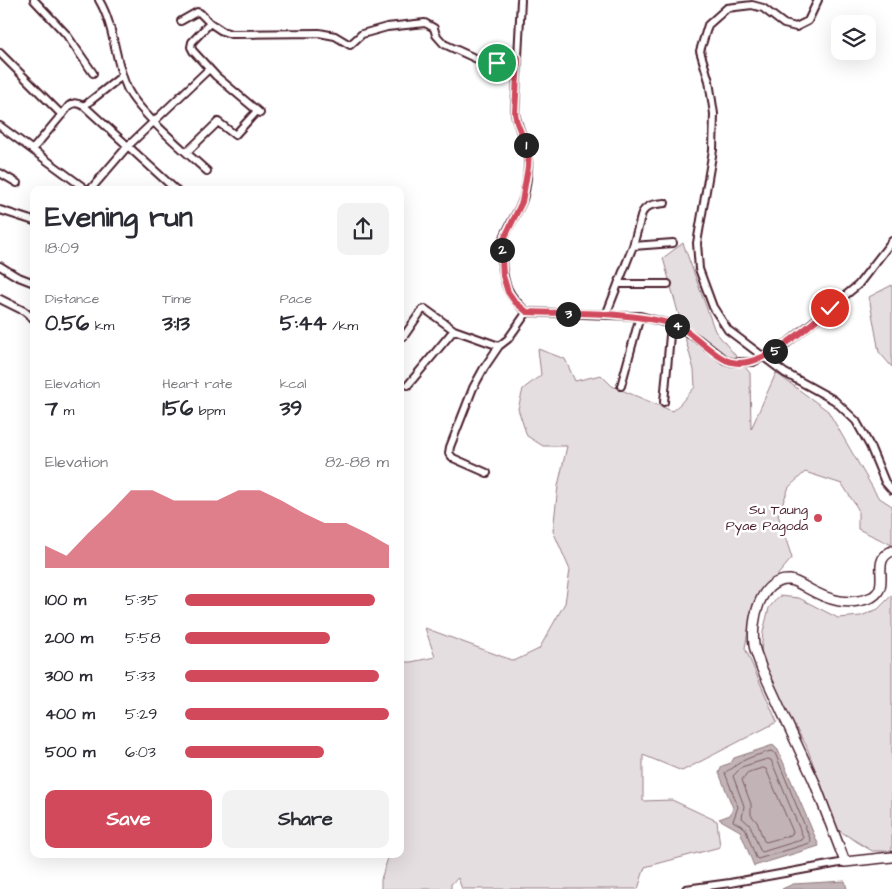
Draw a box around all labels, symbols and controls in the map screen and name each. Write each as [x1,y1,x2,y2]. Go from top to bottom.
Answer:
map controls [831,15,876,60]
button: layers [831,15,876,60]
pin [476,42,518,84]
icon: arrive [483,49,511,77]
pin: 1 [514,132,538,158]
text: 1 [526,135,527,155]
text: Evening run [45,198,193,237]
button: share [337,203,389,255]
text: 18:09 [45,237,79,259]
pin: 2 [490,238,514,262]
text: 2 [498,240,507,260]
pin [809,287,851,329]
text: Distance [45,289,99,309]
text: Time [162,289,192,309]
text: Pace [280,289,312,309]
icon: check [816,294,844,322]
pin: 3 [556,302,580,326]
text: 3 [565,304,572,324]
text: 0.56 [45,309,89,338]
text: 3:13 [162,309,190,338]
text: 5:44 [280,309,327,338]
pin: 4 [664,314,690,338]
text: km [89,316,114,336]
text: /km [327,316,358,336]
text: 4 [673,316,682,336]
pin: 5 [762,338,788,364]
text: 5 [771,341,780,361]
text: Elevation [45,374,100,394]
text: Heart rate [162,374,233,394]
text: kcal [280,374,306,394]
text: 7 [45,394,58,423]
text: 156 [162,394,193,423]
text: 39 [280,394,302,423]
text: m [58,401,74,421]
text: bpm [193,401,225,421]
text: Elevation [45,451,108,473]
text: 82–88 m [325,451,389,473]
place label: Su Taung Pyae Pagoda [726,500,808,536]
marker: Su Taung Pyae Pagoda [812,512,824,524]
text: 100 m [45,589,86,611]
text: 5:35 [125,589,158,611]
text: 200 m [45,627,93,649]
text: 5:58 [125,627,161,649]
text: 300 m [45,665,92,687]
text: 5:33 [125,665,155,687]
text: 400 m [45,703,95,725]
text: 5:29 [125,703,157,725]
text: 500 m [45,741,95,763]
text: 6:03 [125,741,156,763]
button: Save [45,790,212,848]
button: Share [222,790,389,848]

